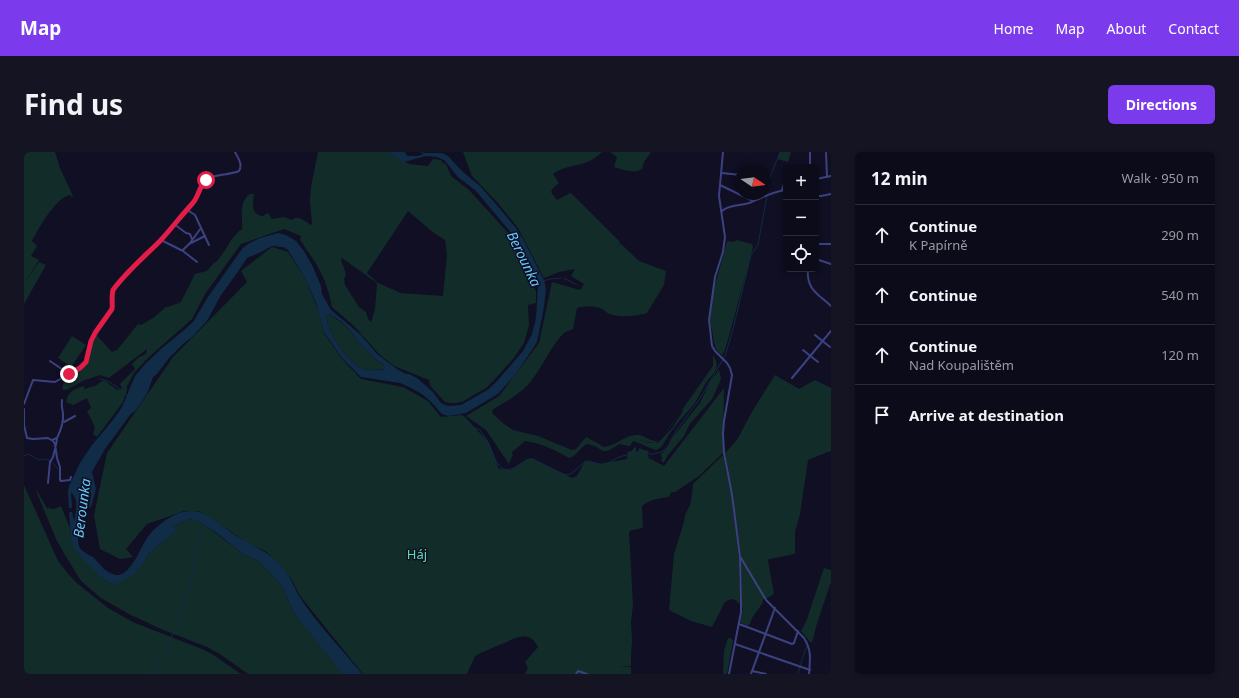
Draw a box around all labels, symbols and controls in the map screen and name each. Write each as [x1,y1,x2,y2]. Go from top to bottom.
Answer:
text: Map [20,15,61,41]
text: Home [994,19,1033,38]
text: Map [1055,19,1085,38]
text: About [1107,19,1146,38]
text: Contact [1168,19,1219,38]
text: Find us [24,85,123,123]
button: Directions [1108,85,1215,124]
north arrow [735,164,771,200]
map controls [783,164,819,272]
button: + [783,164,819,200]
text: 12 min [871,167,928,190]
text: Walk · 950 m [1121,169,1199,187]
route start [197,171,215,189]
button: − [783,200,819,236]
text: Continue [909,216,977,236]
icon: ahead [871,224,893,246]
text: 290 m [1161,226,1199,244]
water label: Berounka [503,228,546,290]
button: locate [783,236,819,272]
text: K Papírně [909,236,968,254]
icon: ahead [871,284,893,306]
text: Continue [909,285,977,305]
text: 540 m [1161,286,1199,304]
text: Continue [909,336,977,356]
icon: ahead [871,344,893,366]
text: 120 m [1161,346,1199,364]
text: Nad Koupalištěm [909,356,1014,374]
route end [60,365,78,383]
icon: arrive [871,404,893,426]
text: Arrive at destination [909,405,1064,425]
water label: Berounka [68,477,95,539]
park label: Háj [407,545,427,563]

